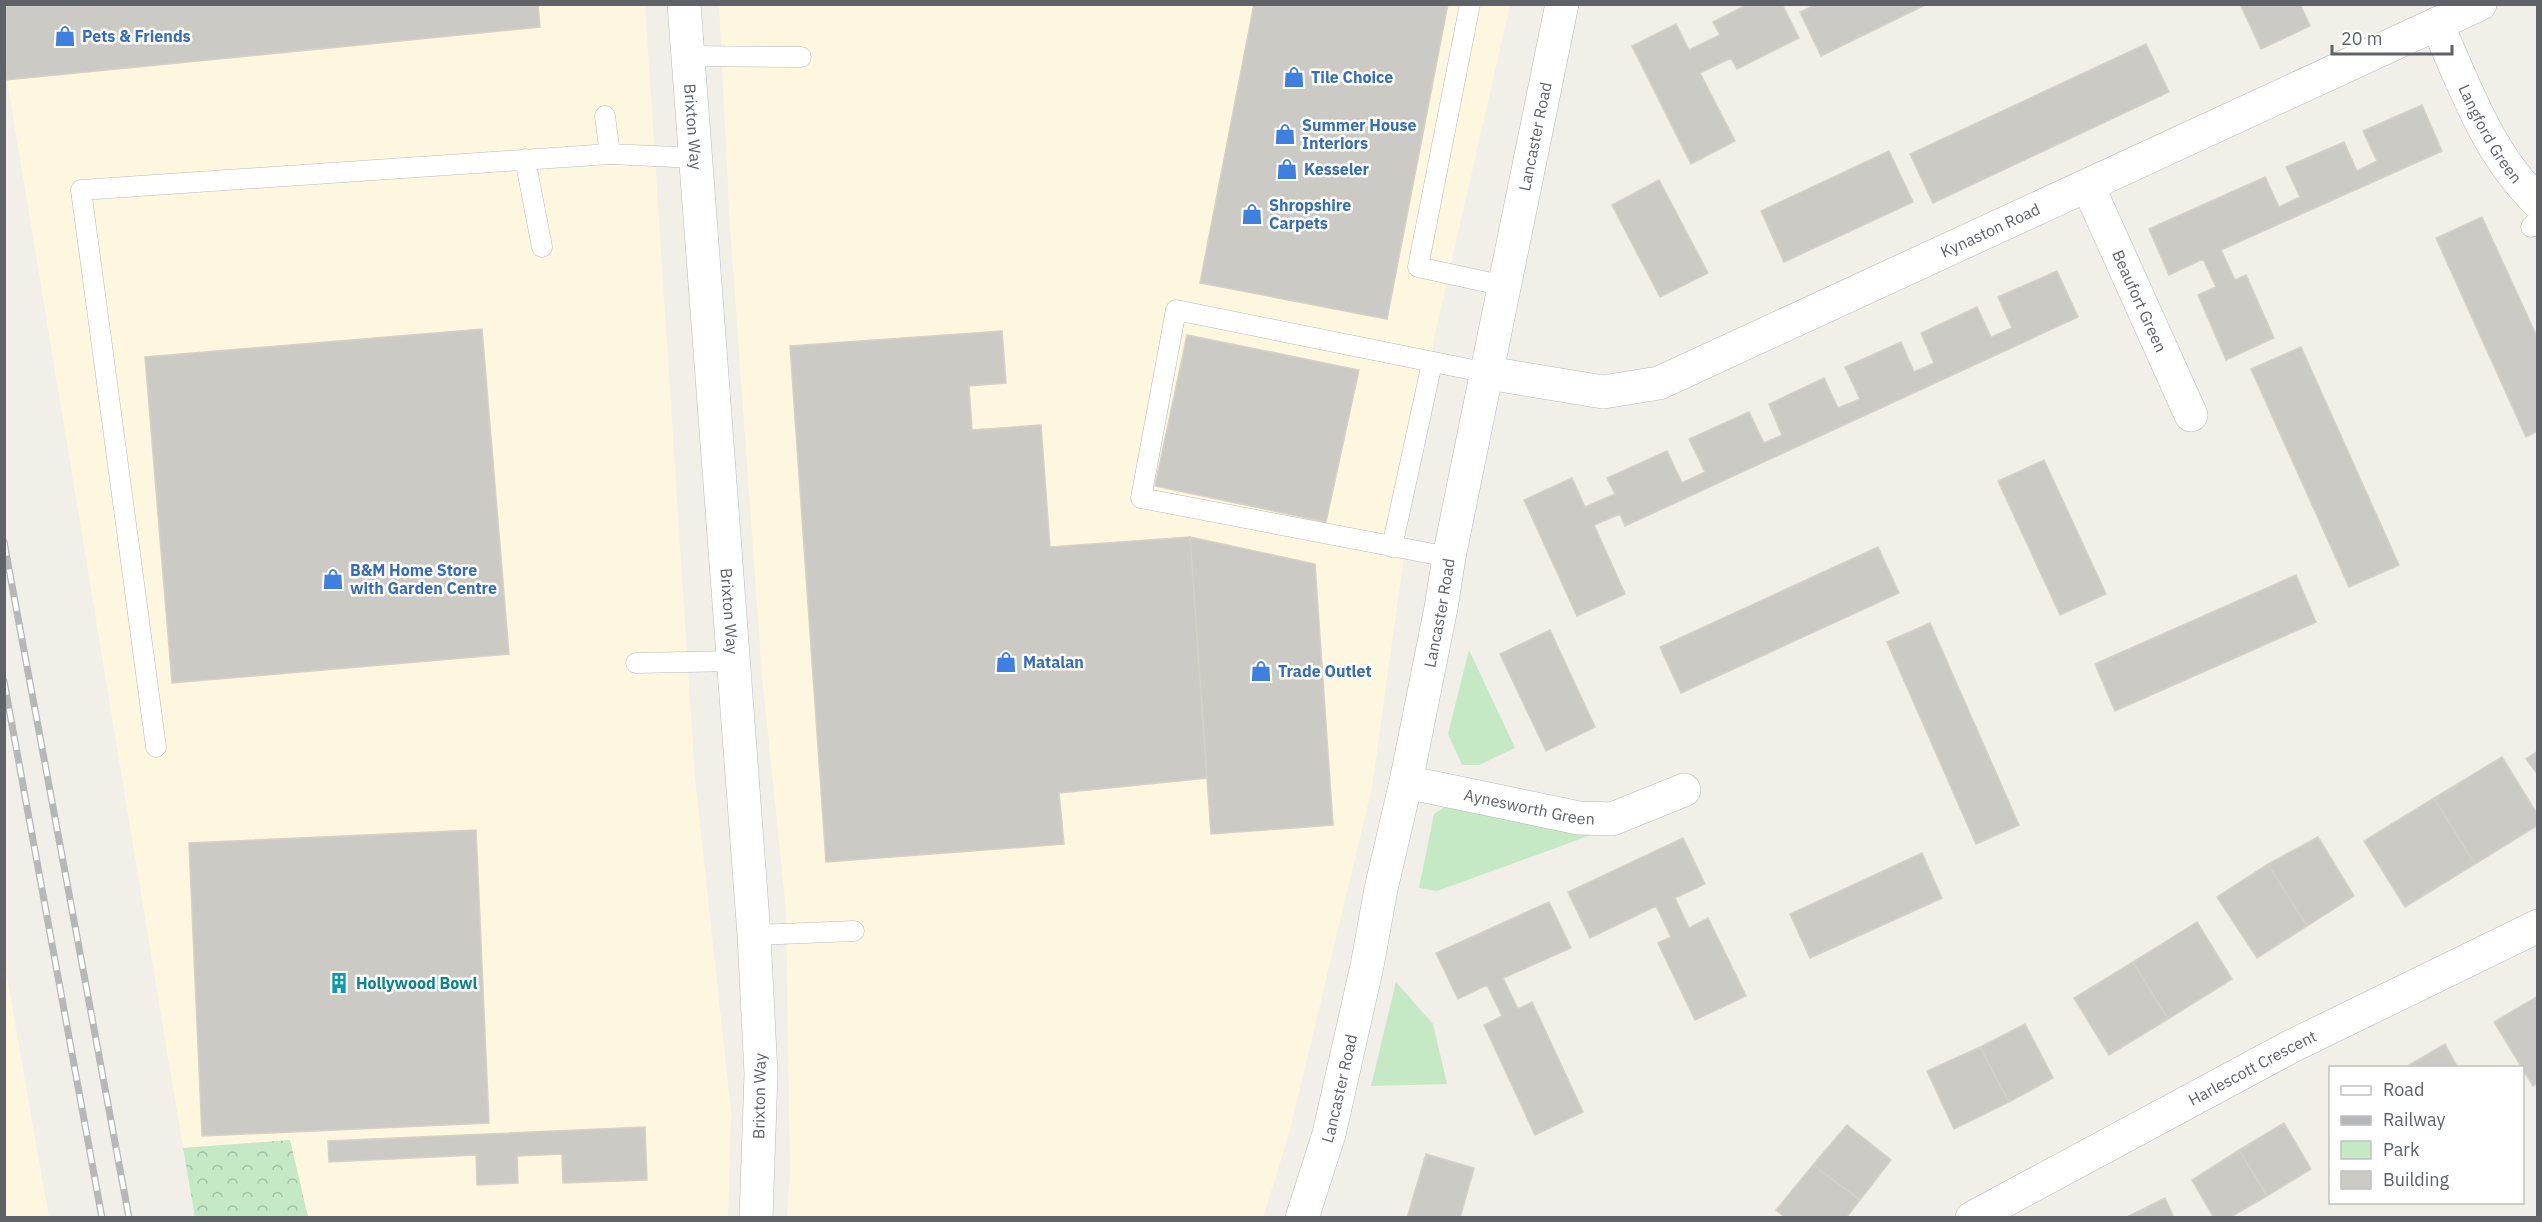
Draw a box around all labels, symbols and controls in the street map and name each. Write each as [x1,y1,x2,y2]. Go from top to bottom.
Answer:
scale bar [2332,18,2452,56]
shop icon: Pets & Friends [53,24,77,48]
place label: Pets & Friends [82,26,191,46]
text: 20 m [2341,27,2383,50]
shop icon: Tile Choice [1282,65,1306,89]
place label: Tile Choice [1311,67,1393,87]
street label: Lancaster Road [1514,80,1556,193]
street label: Langford Green [2454,81,2526,187]
street label: Brixton Way [680,83,706,171]
place label: Summer House Interiors [1302,115,1417,153]
shop icon: Summer House Interiors [1273,122,1297,146]
shop icon: Kesseler [1275,157,1299,181]
place label: Kesseler [1304,159,1370,179]
place label: Shropshire Carpets [1269,195,1351,233]
street label: Kynaston Road [1937,199,2043,262]
shop icon: Shropshire Carpets [1240,202,1264,226]
street label: Beaufort Green [2108,247,2171,355]
street label: Lancaster Road [1419,557,1459,669]
place label: B&M Home Store with Garden Centre [350,560,497,598]
shop icon: B&M Home Store with Garden Centre [321,567,345,591]
street label: Brixton Way [716,567,743,655]
shop icon: Matalan [994,650,1018,674]
place label: Matalan [1023,652,1084,672]
shop icon: Trade Outlet [1249,659,1273,683]
place label: Trade Outlet [1278,661,1372,681]
street label: Aynesworth Green [1462,784,1595,828]
building icon: Hollywood Bowl [327,971,351,995]
place label: Hollywood Bowl [356,973,477,993]
street label: Harlescott Crescent [2185,1026,2320,1110]
street label: Lancaster Road [1317,1032,1361,1145]
street label: Brixton Way [748,1053,770,1139]
legend [2329,1066,2524,1204]
text: Road [2383,1078,2424,1101]
text: Railway [2383,1108,2445,1131]
text: Park [2383,1138,2420,1161]
text: Building [2383,1168,2450,1191]

